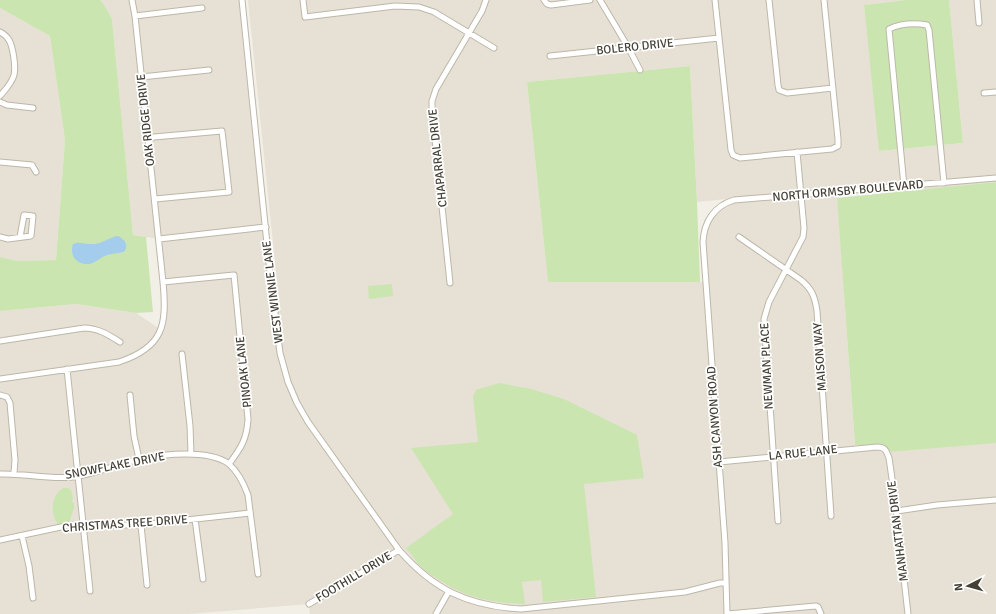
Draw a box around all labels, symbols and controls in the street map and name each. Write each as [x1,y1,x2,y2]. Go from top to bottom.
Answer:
street label: BOLERO DRIVE [596,35,675,59]
street label: OAK RIDGE DRIVE [134,73,158,167]
street label: CHAPARRAL DRIVE [425,108,451,208]
street label: NORTH ORMSBY BOULEVARD [772,177,924,205]
street label: WEST WINNIE LANE [259,240,287,344]
street label: NEWMAN PLACE [757,322,777,410]
street label: MAISON WAY [810,322,830,392]
street label: PINOAK LANE [233,335,255,408]
street label: ASH CANYON ROAD [704,365,726,468]
street label: LA RUE LANE [768,442,838,464]
street label: SNOWFLAKE DRIVE [64,449,166,483]
street label: MANHATTAN DRIVE [884,479,912,582]
street label: CHRISTMAS TREE DRIVE [62,512,189,536]
street label: FOOTHILL DRIVE [313,548,395,606]
north arrow [948,566,988,606]
text: N [952,583,965,591]

